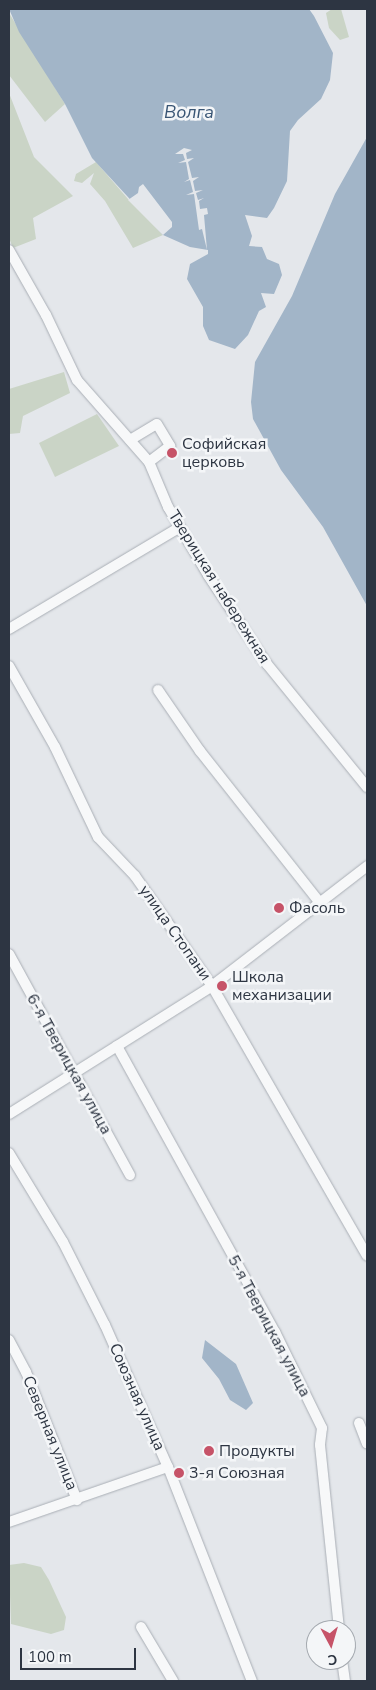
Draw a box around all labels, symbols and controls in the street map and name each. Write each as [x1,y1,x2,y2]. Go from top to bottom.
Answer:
water label: Волга [164,101,214,123]
place label: Софийская церковь [182,434,266,472]
marker: Софийская церковь [166,447,178,459]
street label: Тверицкая набережная [164,507,274,667]
street label: улица Стопани [135,881,215,985]
place label: Фасоль [289,898,345,918]
marker: Фасоль [273,902,285,914]
place label: Школа механизации [232,967,332,1005]
marker: Школа механизации [216,980,228,992]
street label: 6-я Тверицкая улица [22,990,116,1138]
street label: 5-я Тверицкая улица [223,1252,315,1400]
street label: Союзная улица [105,1340,169,1454]
street label: Северная улица [18,1373,82,1493]
place label: Продукты [219,1441,295,1461]
marker: Продукты [203,1445,215,1457]
place label: 3-я Союзная [189,1463,285,1483]
marker: 3-я Союзная [173,1467,185,1479]
north arrow [306,1620,356,1670]
scale bar [22,1638,139,1670]
text: 100 m [28,1647,72,1667]
text: С [327,1649,338,1669]

